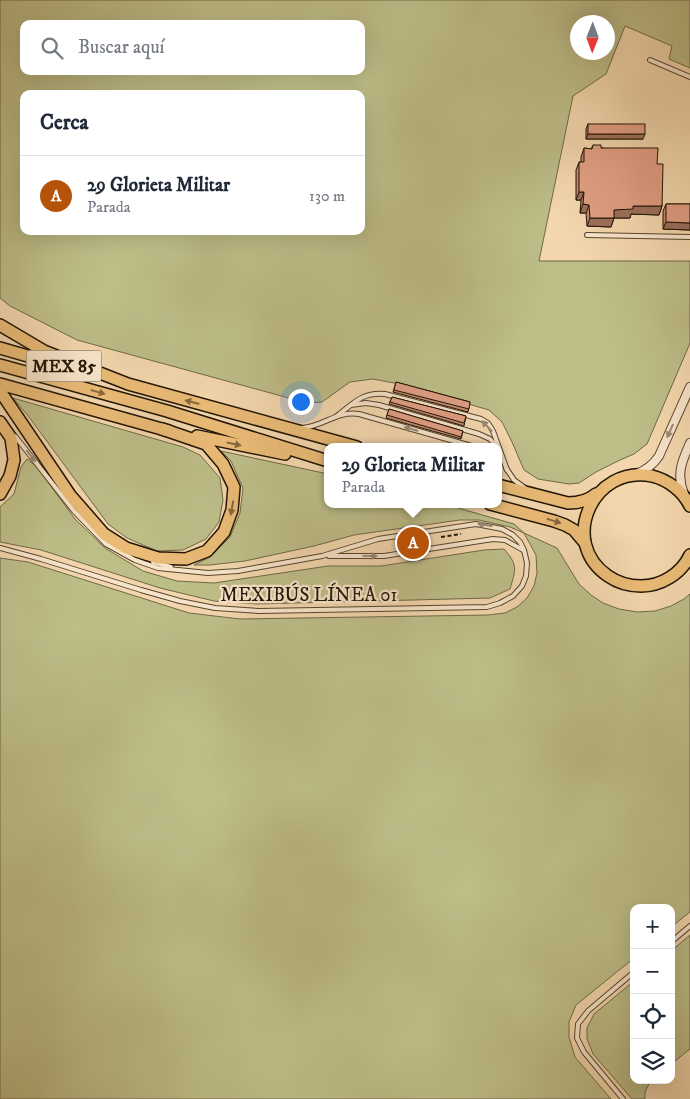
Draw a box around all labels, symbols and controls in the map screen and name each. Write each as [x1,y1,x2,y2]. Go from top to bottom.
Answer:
north arrow [570,15,615,60]
search box [20,20,365,75]
icon: search [38,34,66,62]
text: Buscar aquí [78,36,164,59]
text: Cerca [40,110,88,136]
text: 29 Glorieta Militar [87,174,230,197]
text: A [51,186,61,206]
text: 130 m [309,186,345,206]
text: Parada [87,197,131,217]
road number: MEX 85 [27,351,102,382]
one-way arrow [90,388,105,396]
your location [288,389,314,415]
one-way arrow [184,398,199,406]
one-way arrow [482,420,493,432]
one-way arrow [666,424,674,438]
one-way arrow [404,425,419,433]
one-way arrow [226,440,241,448]
popup [324,443,502,508]
one-way arrow [26,449,36,463]
text: 29 Glorieta Militar [341,454,485,477]
text: Parada [341,477,385,497]
one-way arrow [227,500,235,516]
one-way arrow [546,518,561,526]
one-way arrow [477,521,493,529]
pin: A [397,524,429,562]
one-way arrow [363,552,379,560]
street label: MEXIBÚS LÍNEA 01 [221,582,397,607]
map controls [630,904,675,1084]
button: + [630,904,675,949]
button: − [630,949,675,994]
button: locate [630,994,675,1039]
button: layers [630,1039,675,1084]

